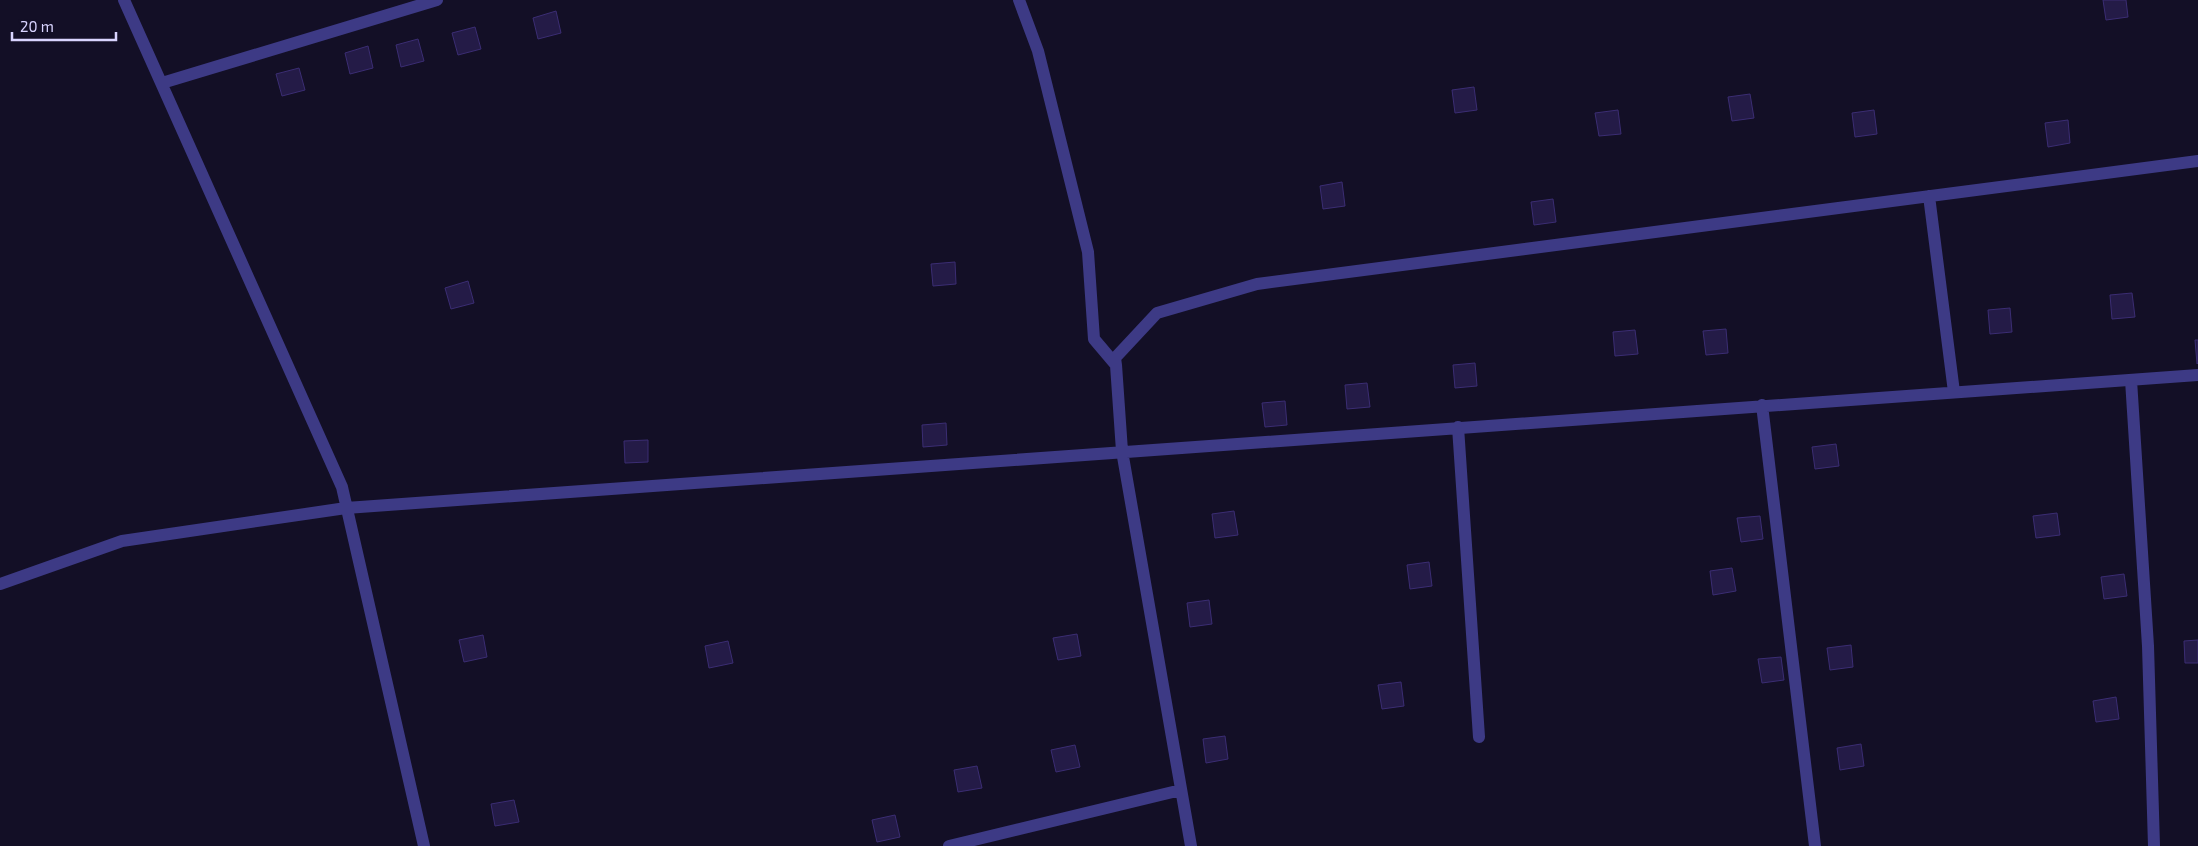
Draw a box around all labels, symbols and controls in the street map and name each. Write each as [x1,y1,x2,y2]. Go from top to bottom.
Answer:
scale bar [12,10,116,42]
text: 20 m [20,17,54,35]

